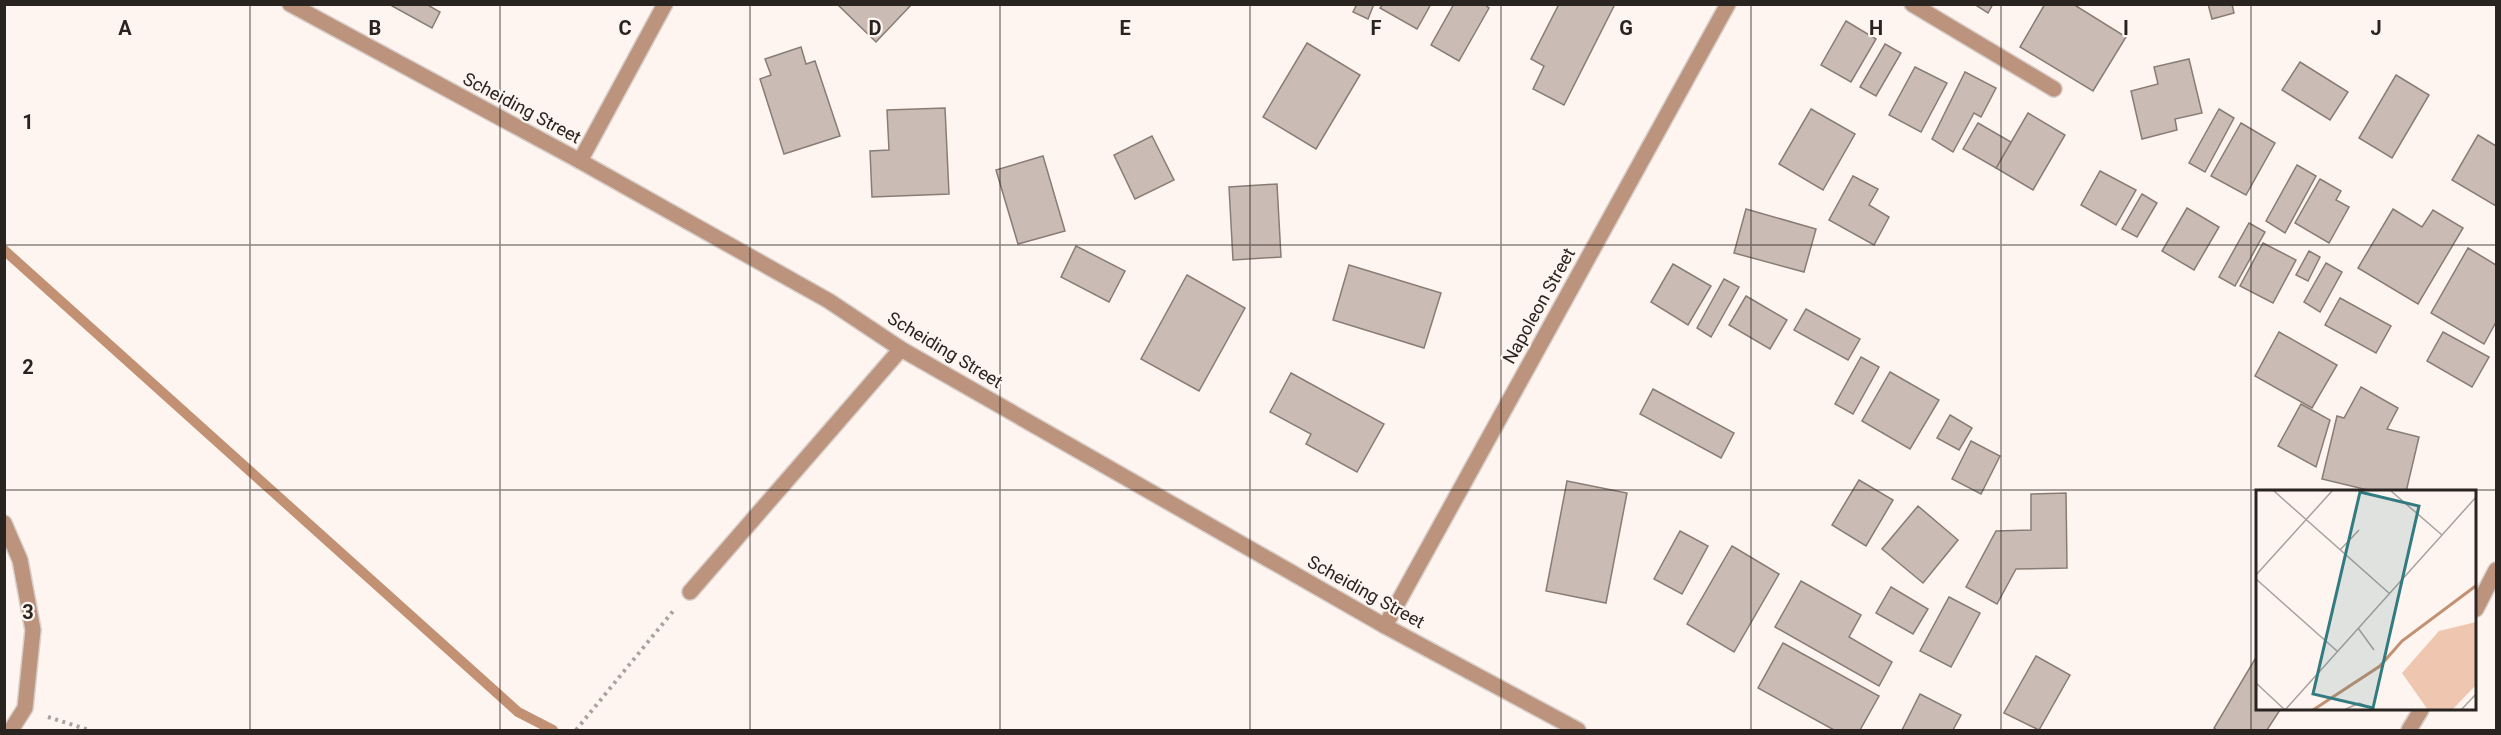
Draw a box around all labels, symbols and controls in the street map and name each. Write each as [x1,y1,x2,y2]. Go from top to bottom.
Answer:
text: A [118,16,132,40]
text: B [369,16,381,40]
text: C [618,16,632,40]
text: D [869,16,882,40]
text: E [1119,16,1131,40]
text: F [1371,16,1382,40]
text: G [1619,16,1633,40]
text: H [1869,16,1883,40]
text: I [2123,16,2129,40]
text: J [2370,16,2382,40]
street label: Scheiding Street [460,68,585,148]
text: 1 [22,110,34,134]
street label: Napoleon Street [1498,244,1579,367]
street label: Scheiding Street [884,307,1007,392]
text: 2 [22,355,34,379]
inset map [2256,490,2477,711]
street label: Scheiding Street [1304,551,1428,632]
text: 3 [22,600,34,624]

